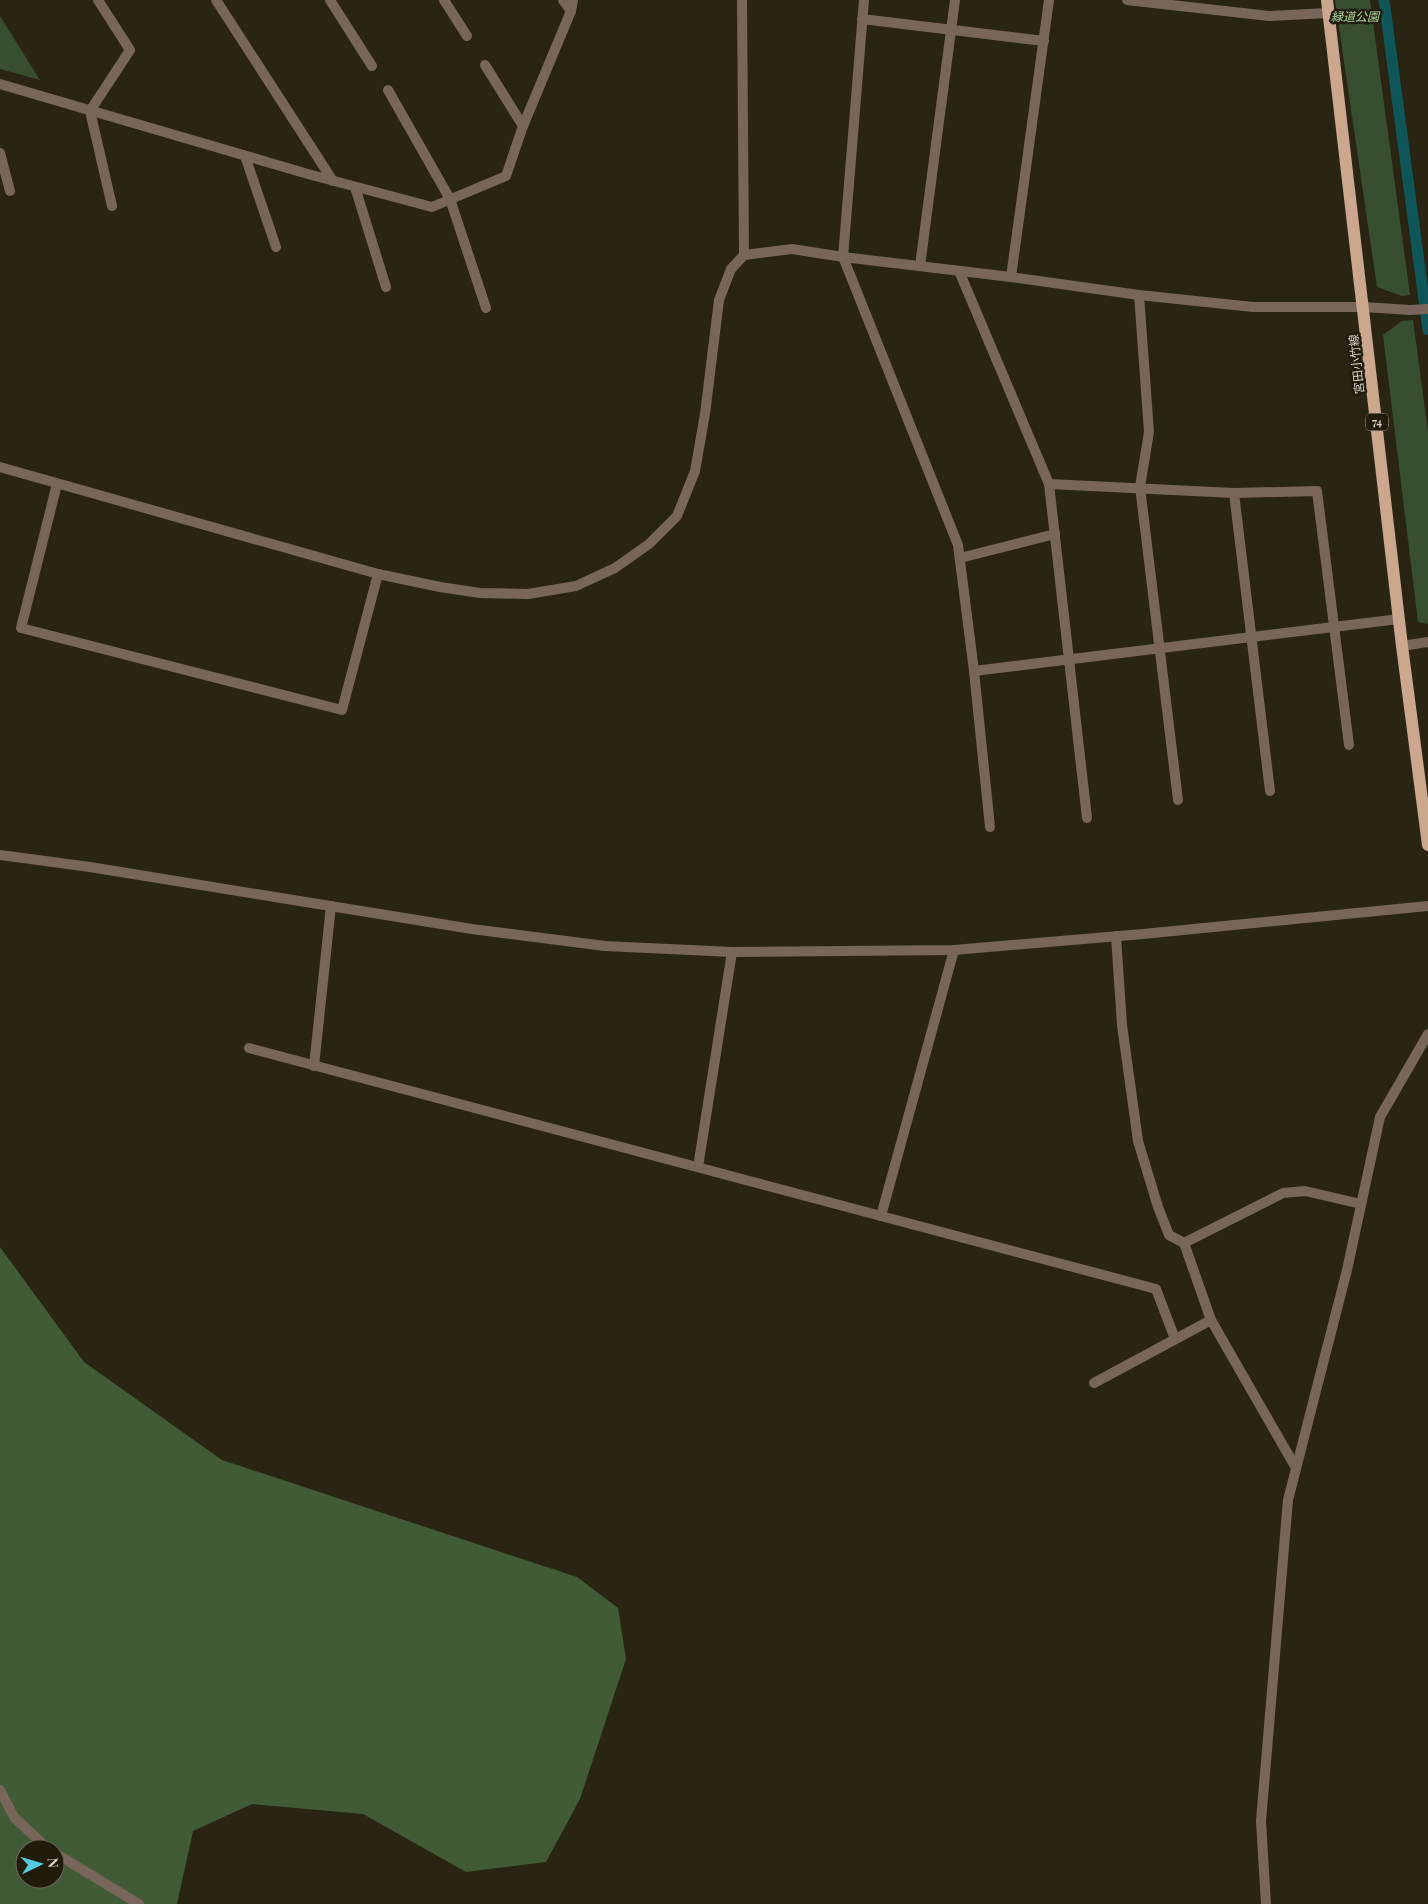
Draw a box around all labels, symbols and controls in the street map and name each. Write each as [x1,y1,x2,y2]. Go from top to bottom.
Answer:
park label: 緑道公園 [1331,8,1381,24]
street label: 宮田小竹線 [1345,333,1367,395]
road number: 74 [1366,414,1388,431]
north arrow [15,1839,65,1889]
text: N [44,1857,63,1869]

